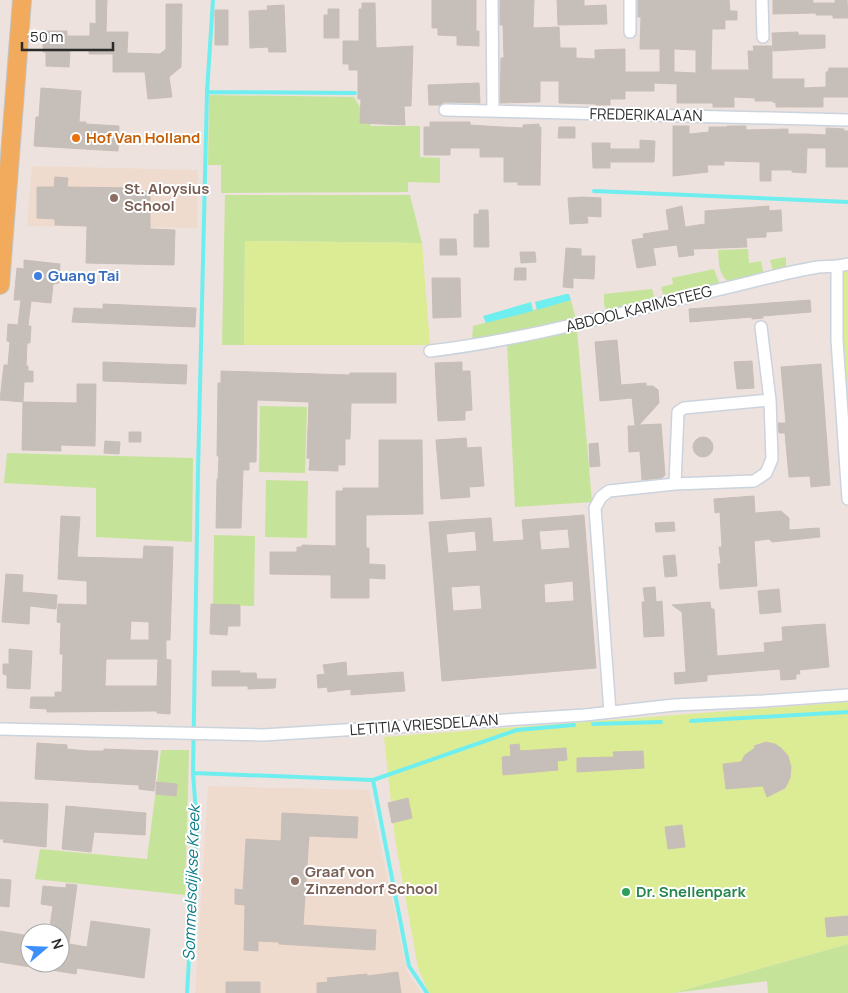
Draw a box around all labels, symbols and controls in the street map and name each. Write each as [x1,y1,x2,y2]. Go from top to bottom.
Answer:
scale bar [22,20,114,52]
text: 50 m [30,26,64,47]
street label: FREDERIKALAAN [589,103,703,126]
place label: Hof Van Holland [86,127,200,148]
marker: Hof Van Holland [70,132,82,144]
place label: St. Aloysius School [124,178,209,216]
marker: St. Aloysius School [108,192,120,204]
place label: Guang Tai [48,265,120,286]
marker: Guang Tai [32,270,44,282]
street label: ABDOOL KARIMSTEEG [564,280,714,337]
street label: LETITIA VRIESDELAAN [349,709,499,740]
water label: Sommelsdijkse Kreek [177,803,205,961]
place label: Graaf von Zinzendorf School [305,861,438,899]
marker: Graaf von Zinzendorf School [289,875,301,887]
place label: Dr. Snellenpark [636,881,746,902]
marker: Dr. Snellenpark [620,886,632,898]
north arrow [20,923,70,973]
text: N [47,936,68,951]

